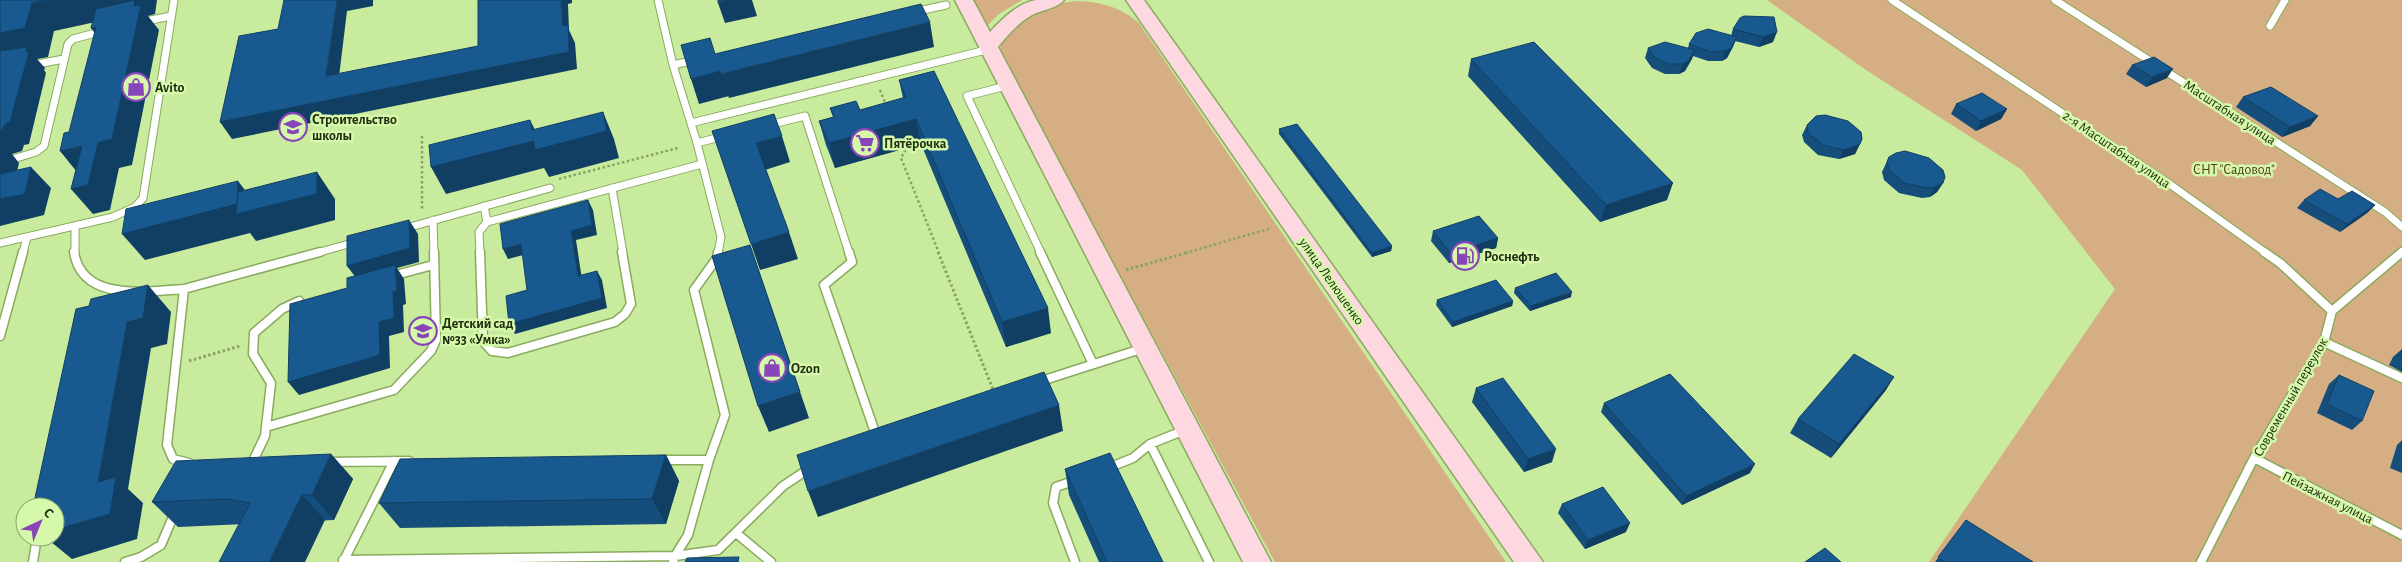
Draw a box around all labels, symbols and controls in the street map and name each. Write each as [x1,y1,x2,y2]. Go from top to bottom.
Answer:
shop icon: Avito [121,72,151,102]
street label: Масштабная улица [2181,78,2279,148]
place label: Avito [155,81,185,95]
street label: 2-я Масштабная улица [2060,109,2173,191]
school or university icon: Строительство школы [278,112,308,142]
place label: Строительство школы [312,113,397,143]
supermarket icon: Пятёрочка [850,128,880,158]
place label: Пятёрочка [884,137,947,151]
park label: СНТ "Садовод" [2193,163,2275,177]
street label: улица Лелюшенко [1295,235,1366,328]
fuel station icon: Роснефть [1450,241,1480,271]
place label: Роснефть [1484,250,1540,264]
school or university icon: Детский сад №33 «Умка» [408,316,438,346]
place label: Детский сад №33 «Умка» [442,317,514,347]
street label: Современный переулок [2251,335,2331,459]
shop icon: Ozon [757,353,787,383]
place label: Ozon [791,362,820,376]
street label: Пейзажная улица [2280,469,2376,527]
north arrow [15,497,65,547]
text: С [41,506,56,521]

